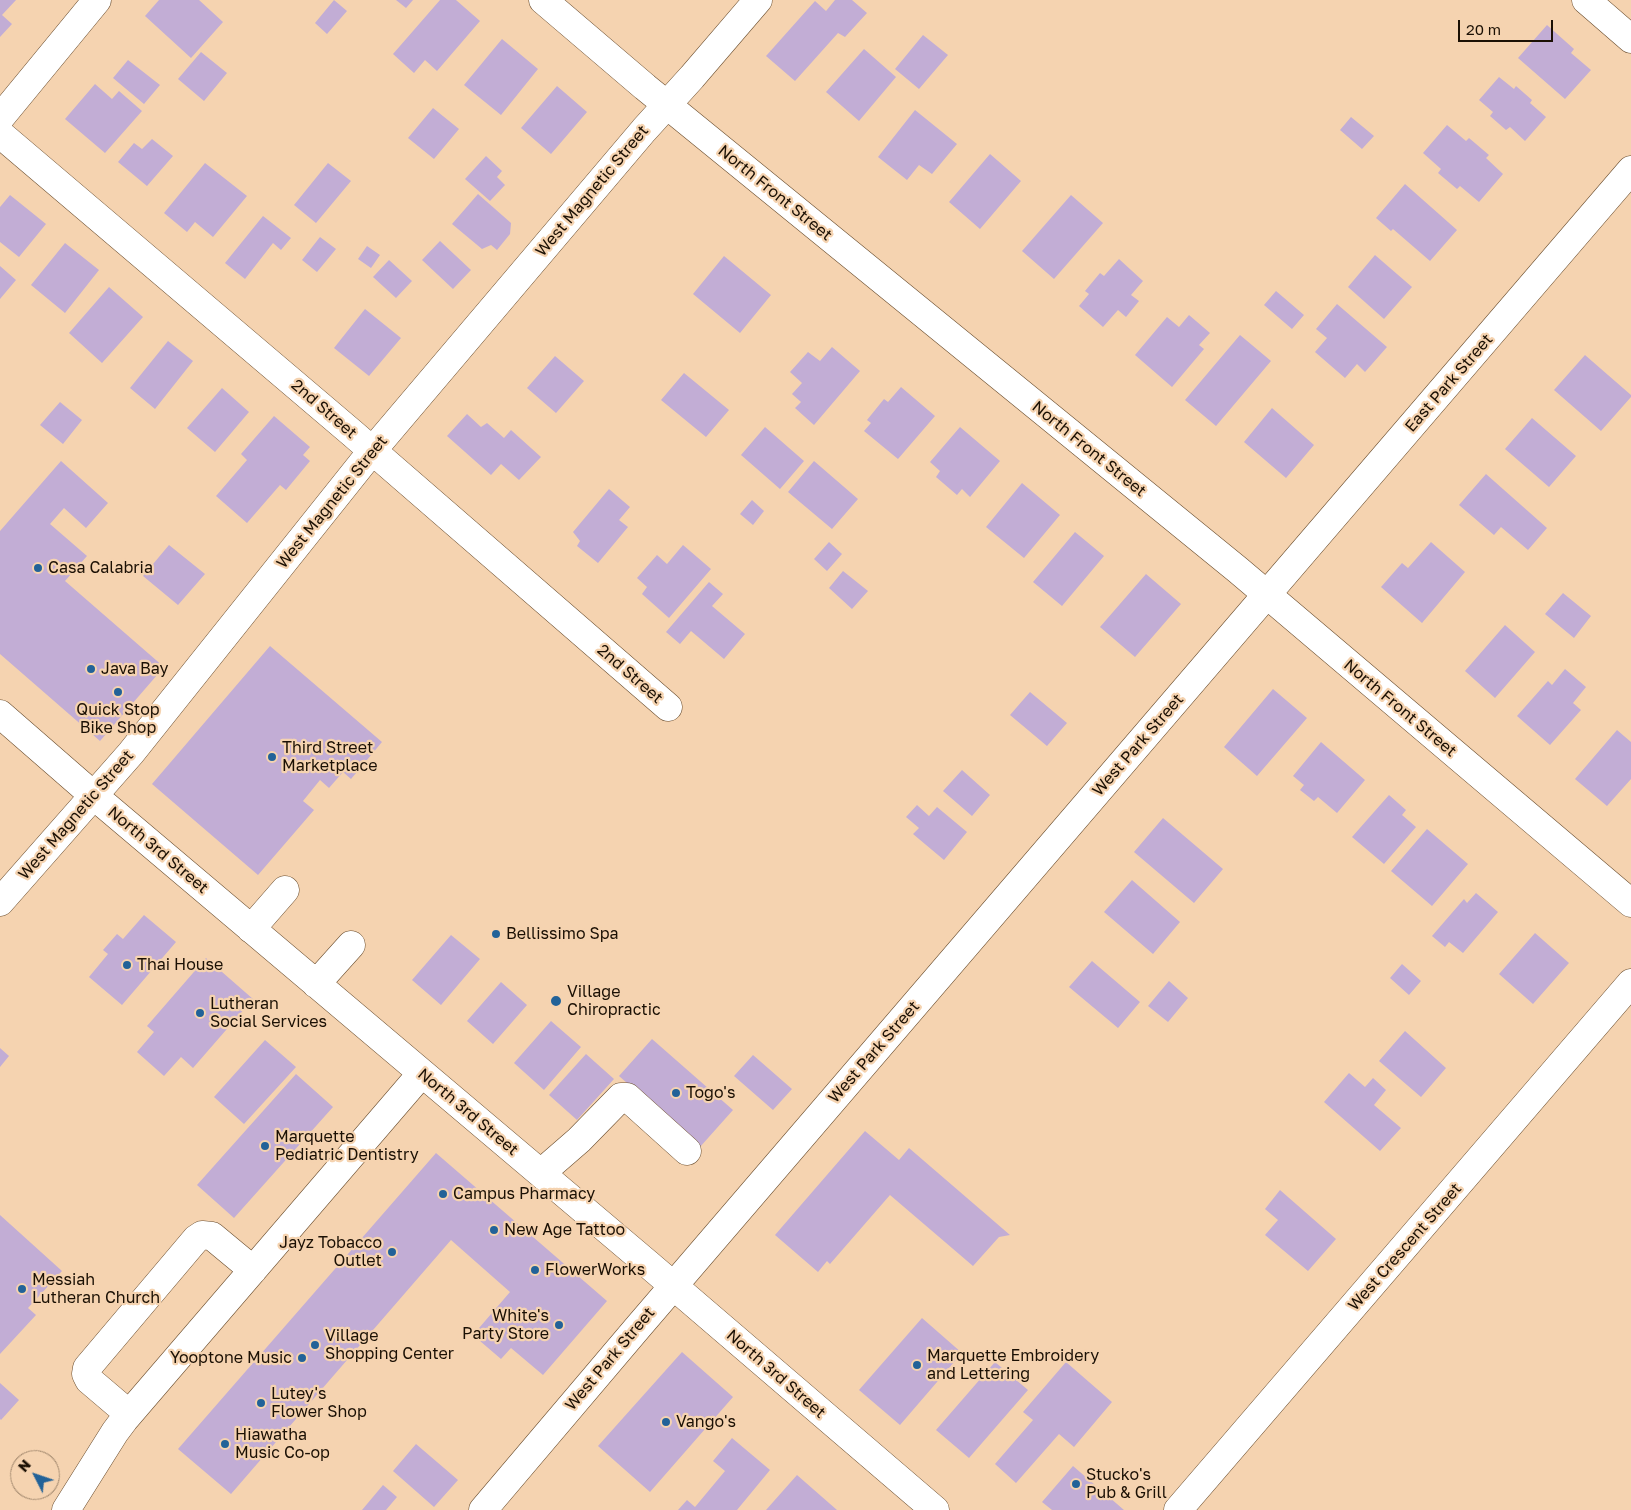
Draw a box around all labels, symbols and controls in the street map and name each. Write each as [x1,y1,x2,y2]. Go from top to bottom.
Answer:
scale bar [1461,10,1556,42]
text: 20 m [1466,20,1501,38]
street label: West Magnetic Street [531,121,653,261]
street label: North Front Street [714,141,836,245]
street label: East Park Street [1401,330,1497,436]
street label: 2nd Street [287,375,361,443]
street label: North Front Street [1028,397,1150,501]
street label: West Magnetic Street [272,432,392,572]
place label: Casa Calabria [48,558,153,578]
marker: Casa Calabria [32,562,44,574]
street label: 2nd Street [593,640,667,708]
street label: North Front Street [1340,655,1460,761]
place label: Java Bay [101,659,169,679]
marker: Java Bay [85,663,97,675]
marker: Quick Stop Bike Shop [112,686,124,698]
street label: West Park Street [1088,690,1188,800]
place label: Quick Stop Bike Shop [76,700,160,738]
place label: Third Street Marketplace [282,738,377,776]
street label: West Magnetic Street [14,746,138,884]
marker: Third Street Marketplace [266,751,278,763]
street label: North 3rd Street [104,802,212,898]
place label: Bellissimo Spa [506,924,619,944]
marker: Bellissimo Spa [490,928,502,940]
place label: Thai House [137,955,223,975]
marker: Thai House [121,959,133,971]
place label: Village Chiropractic [567,982,661,1020]
place label: Lutheran Social Services [210,994,327,1032]
marker: Village Chiropractic [549,994,563,1008]
street label: West Park Street [824,997,924,1107]
marker: Lutheran Social Services [194,1007,206,1019]
street label: North 3rd Street [414,1064,522,1160]
place label: Togo's [686,1083,735,1103]
marker: Togo's [670,1087,682,1099]
place label: Marquette Pediatric Dentistry [275,1127,419,1165]
marker: Marquette Pediatric Dentistry [259,1140,271,1152]
street label: West Crescent Street [1344,1179,1466,1315]
place label: Campus Pharmacy [453,1184,595,1204]
marker: Campus Pharmacy [437,1188,449,1200]
place label: New Age Tattoo [504,1220,625,1240]
marker: New Age Tattoo [488,1224,500,1236]
place label: Jayz Tobacco Outlet [279,1233,382,1271]
marker: Jayz Tobacco Outlet [386,1246,398,1258]
place label: FlowerWorks [545,1260,645,1280]
marker: FlowerWorks [529,1264,541,1276]
place label: Messiah Lutheran Church [32,1270,160,1308]
marker: Messiah Lutheran Church [16,1283,28,1295]
street label: West Park Street [561,1303,659,1415]
place label: White's Party Store [462,1306,549,1344]
marker: White's Party Store [553,1319,565,1331]
place label: Village Shopping Center [325,1326,454,1364]
street label: North 3rd Street [722,1326,830,1422]
marker: Village Shopping Center [309,1339,321,1351]
place label: Marquette Embroidery and Lettering [927,1346,1099,1384]
place label: Yooptone Music [170,1348,292,1368]
marker: Yooptone Music [296,1352,308,1364]
marker: Marquette Embroidery and Lettering [911,1359,923,1371]
place label: Lutey's Flower Shop [271,1384,367,1422]
marker: Lutey's Flower Shop [255,1397,267,1409]
place label: Vango's [676,1412,736,1432]
marker: Vango's [660,1416,672,1428]
place label: Hiawatha Music Co-op [235,1425,330,1463]
marker: Hiawatha Music Co-op [219,1438,231,1450]
north arrow [10,1450,60,1500]
text: N [14,1456,34,1475]
place label: Stucko's Pub & Grill [1086,1465,1167,1503]
marker: Stucko's Pub & Grill [1070,1478,1082,1490]

